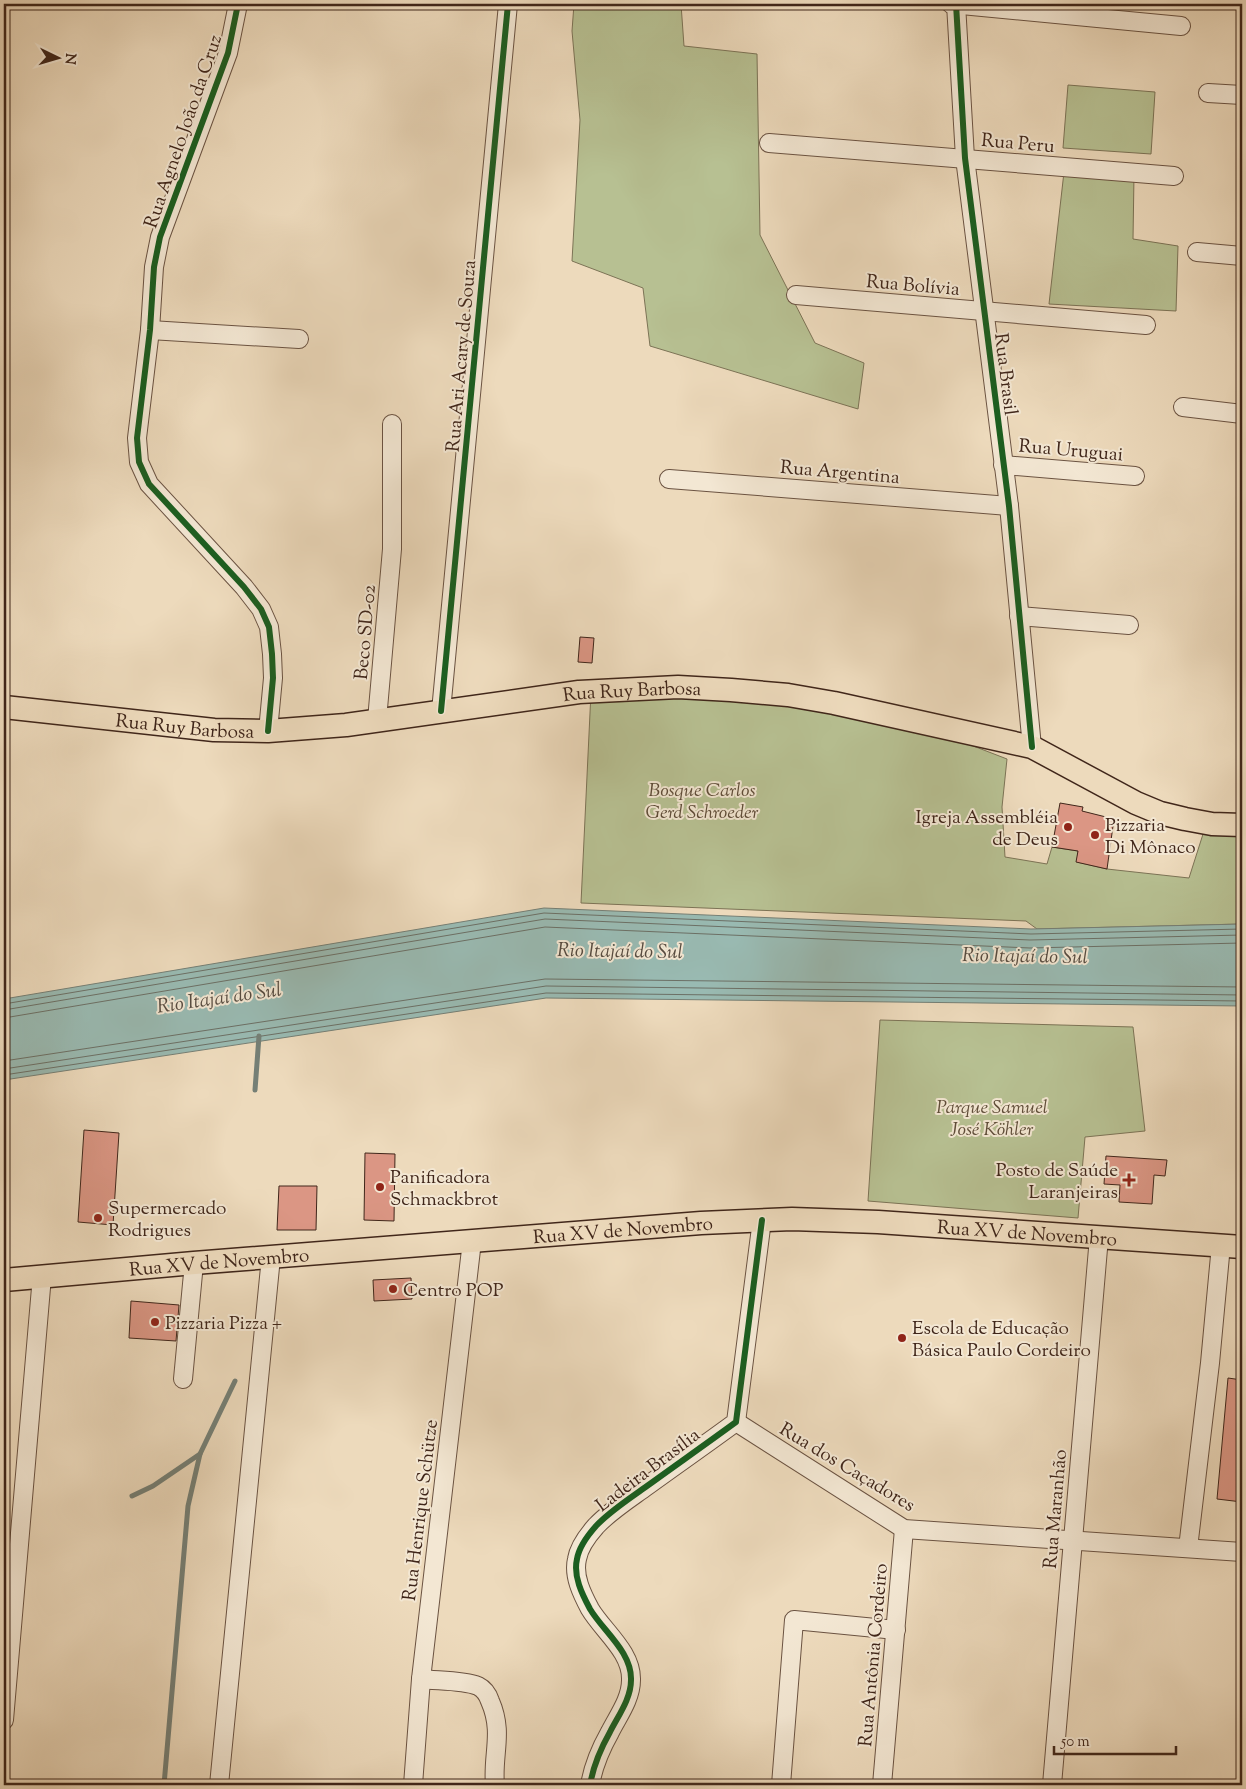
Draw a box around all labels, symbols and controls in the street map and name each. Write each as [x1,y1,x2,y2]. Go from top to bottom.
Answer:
street label: Rua Agnelo João da Cruz [139,31,230,232]
north arrow [32,32,82,82]
text: N [59,53,79,65]
street label: Rua Peru [980,128,1056,161]
street label: Rua Ari Acary de Souza [441,259,484,453]
street label: Rua Bolívia [865,269,961,304]
street label: Rua Brasil [986,332,1023,417]
street label: Rua Uruguai [1017,433,1124,470]
street label: Rua Argentina [779,455,901,492]
street label: Beco SD-02 [349,583,384,681]
street label: Rua Ruy Barbosa [561,676,702,710]
street label: Rua Ruy Barbosa [114,708,255,747]
park label: Bosque Carlos Gerd Schroeder [646,778,759,827]
place label: Igreja Assembléia de Deus [915,805,1058,854]
place label: Pizzaria Di Mônaco [1105,813,1196,862]
marker: Igreja Assembléia de Deus [1062,821,1074,833]
marker: Pizzaria Di Mônaco [1089,829,1101,841]
water label: Rio Itajaí do Sul [557,937,683,968]
water label: Rio Itajaí do Sul [962,942,1088,973]
water label: Rio Itajaí do Sul [155,976,284,1023]
park label: Parque Samuel José Köhler [936,1095,1048,1144]
place label: Posto de Saúde Laranjeiras [996,1158,1118,1207]
place label: Panificadora Schmackbrot [390,1165,499,1214]
marker: Posto de Saúde Laranjeiras [1122,1173,1136,1187]
marker: Panificadora Schmackbrot [374,1181,386,1193]
place label: Supermercado Rodrigues [108,1196,226,1245]
street label: Rua XV de Novembro [532,1211,714,1252]
marker: Supermercado Rodrigues [92,1212,104,1224]
street label: Rua XV de Novembro [936,1215,1118,1254]
street label: Rua XV de Novembro [128,1243,310,1285]
place label: Centro POP [403,1278,504,1305]
marker: Centro POP [387,1283,399,1295]
place label: Pizzaria Pizza + [165,1311,282,1338]
marker: Pizzaria Pizza + [149,1316,161,1328]
place label: Escola de Educação Básica Paulo Cordeiro [912,1316,1091,1365]
marker: Escola de Educação Básica Paulo Cordeiro [896,1332,908,1344]
street label: Rua dos Caçadores [774,1417,920,1519]
street label: Rua Henrique Schütze [397,1418,446,1603]
street label: Ladeira Brasília [591,1423,707,1519]
street label: Rua Maranhão [1038,1448,1075,1570]
street label: Rua Antônia Cordeiro [853,1562,896,1748]
scale bar [1054,1724,1176,1756]
text: 50 m [1060,1732,1090,1753]

